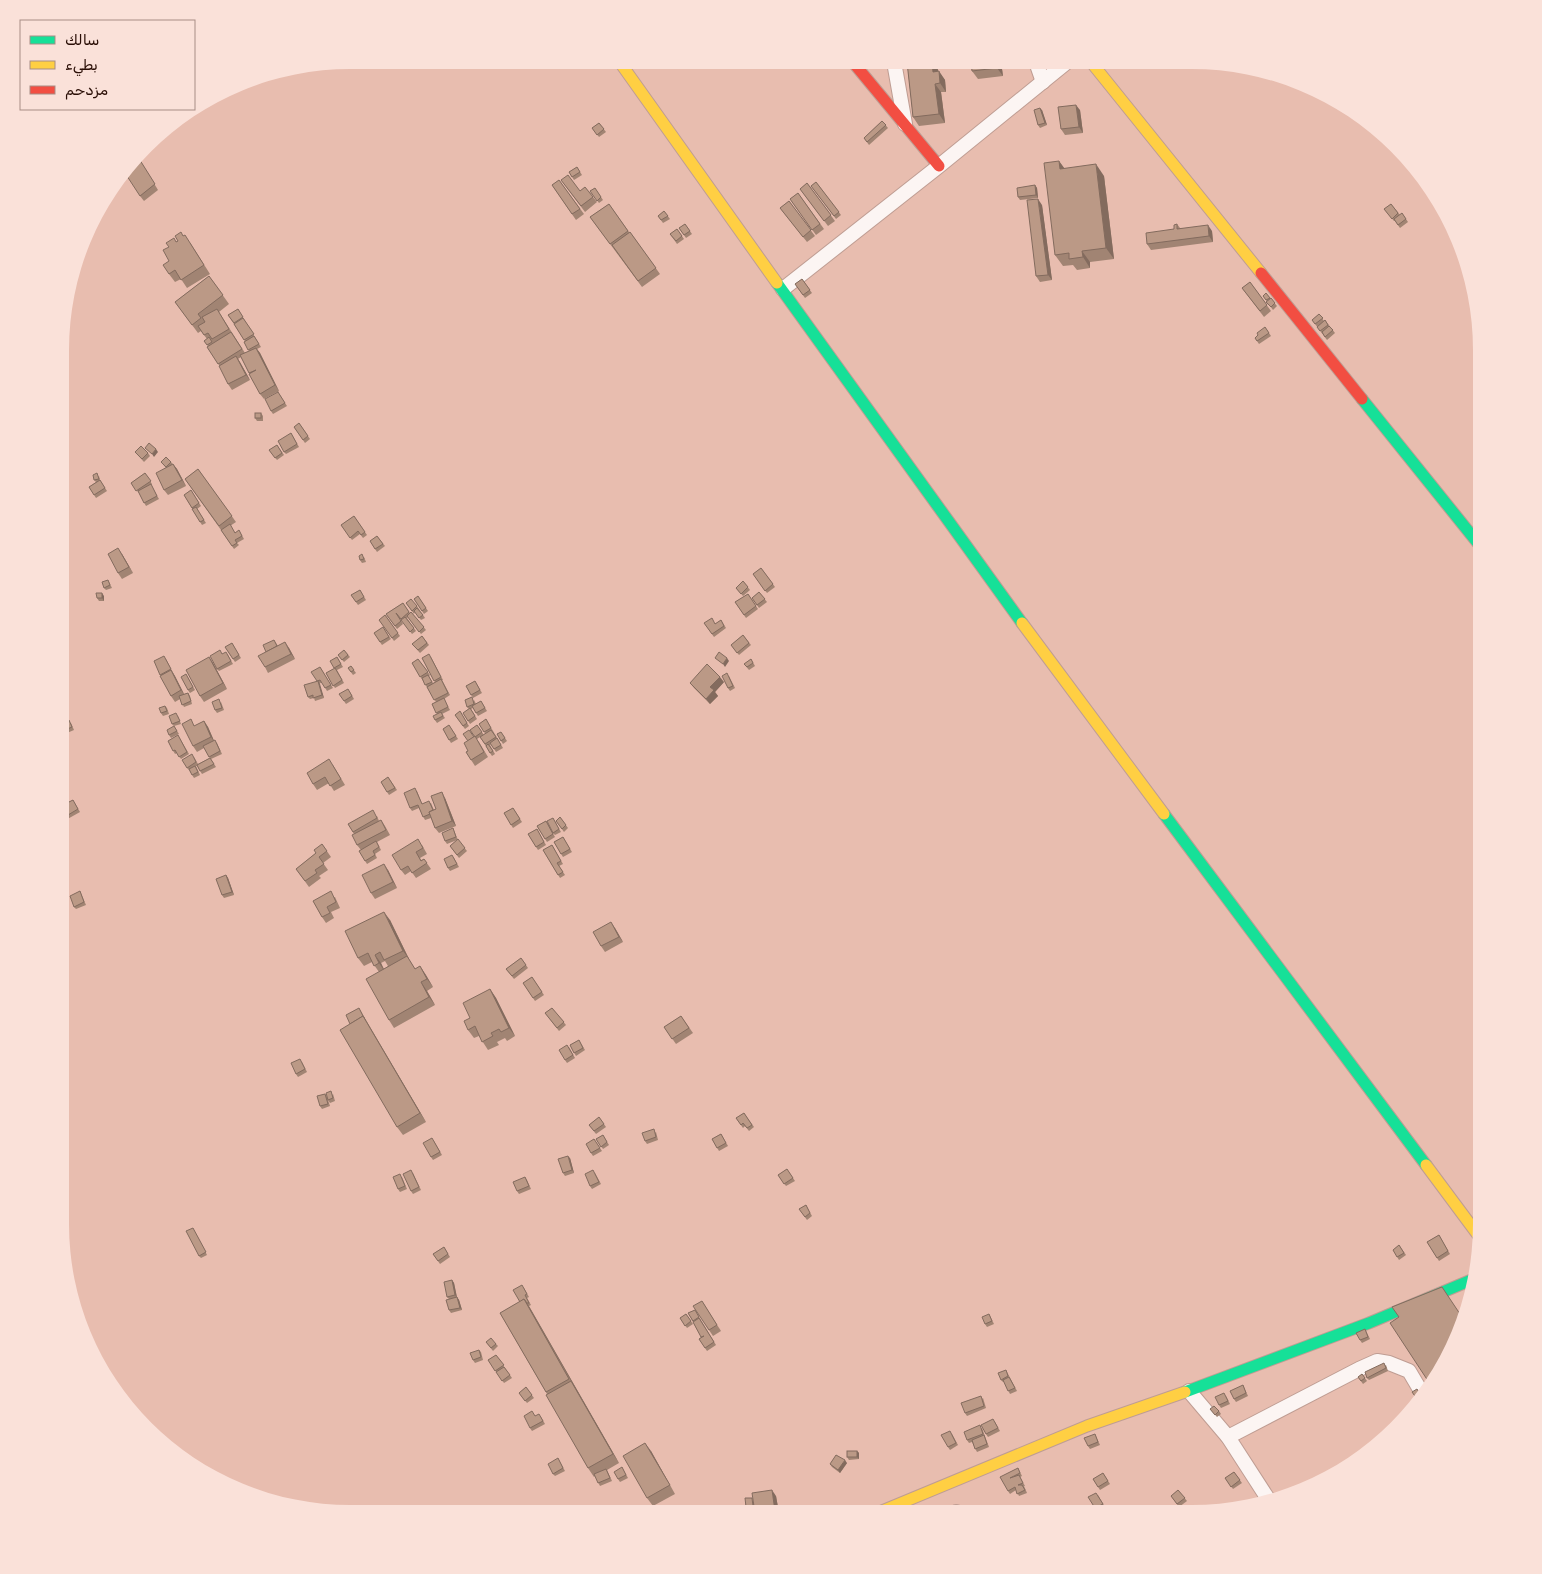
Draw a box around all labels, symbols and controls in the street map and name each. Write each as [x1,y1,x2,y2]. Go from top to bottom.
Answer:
legend [20,20,195,110]
text: سالك [65,31,100,49]
text: بطيء [65,56,98,77]
text: مزدحم [65,81,108,100]

